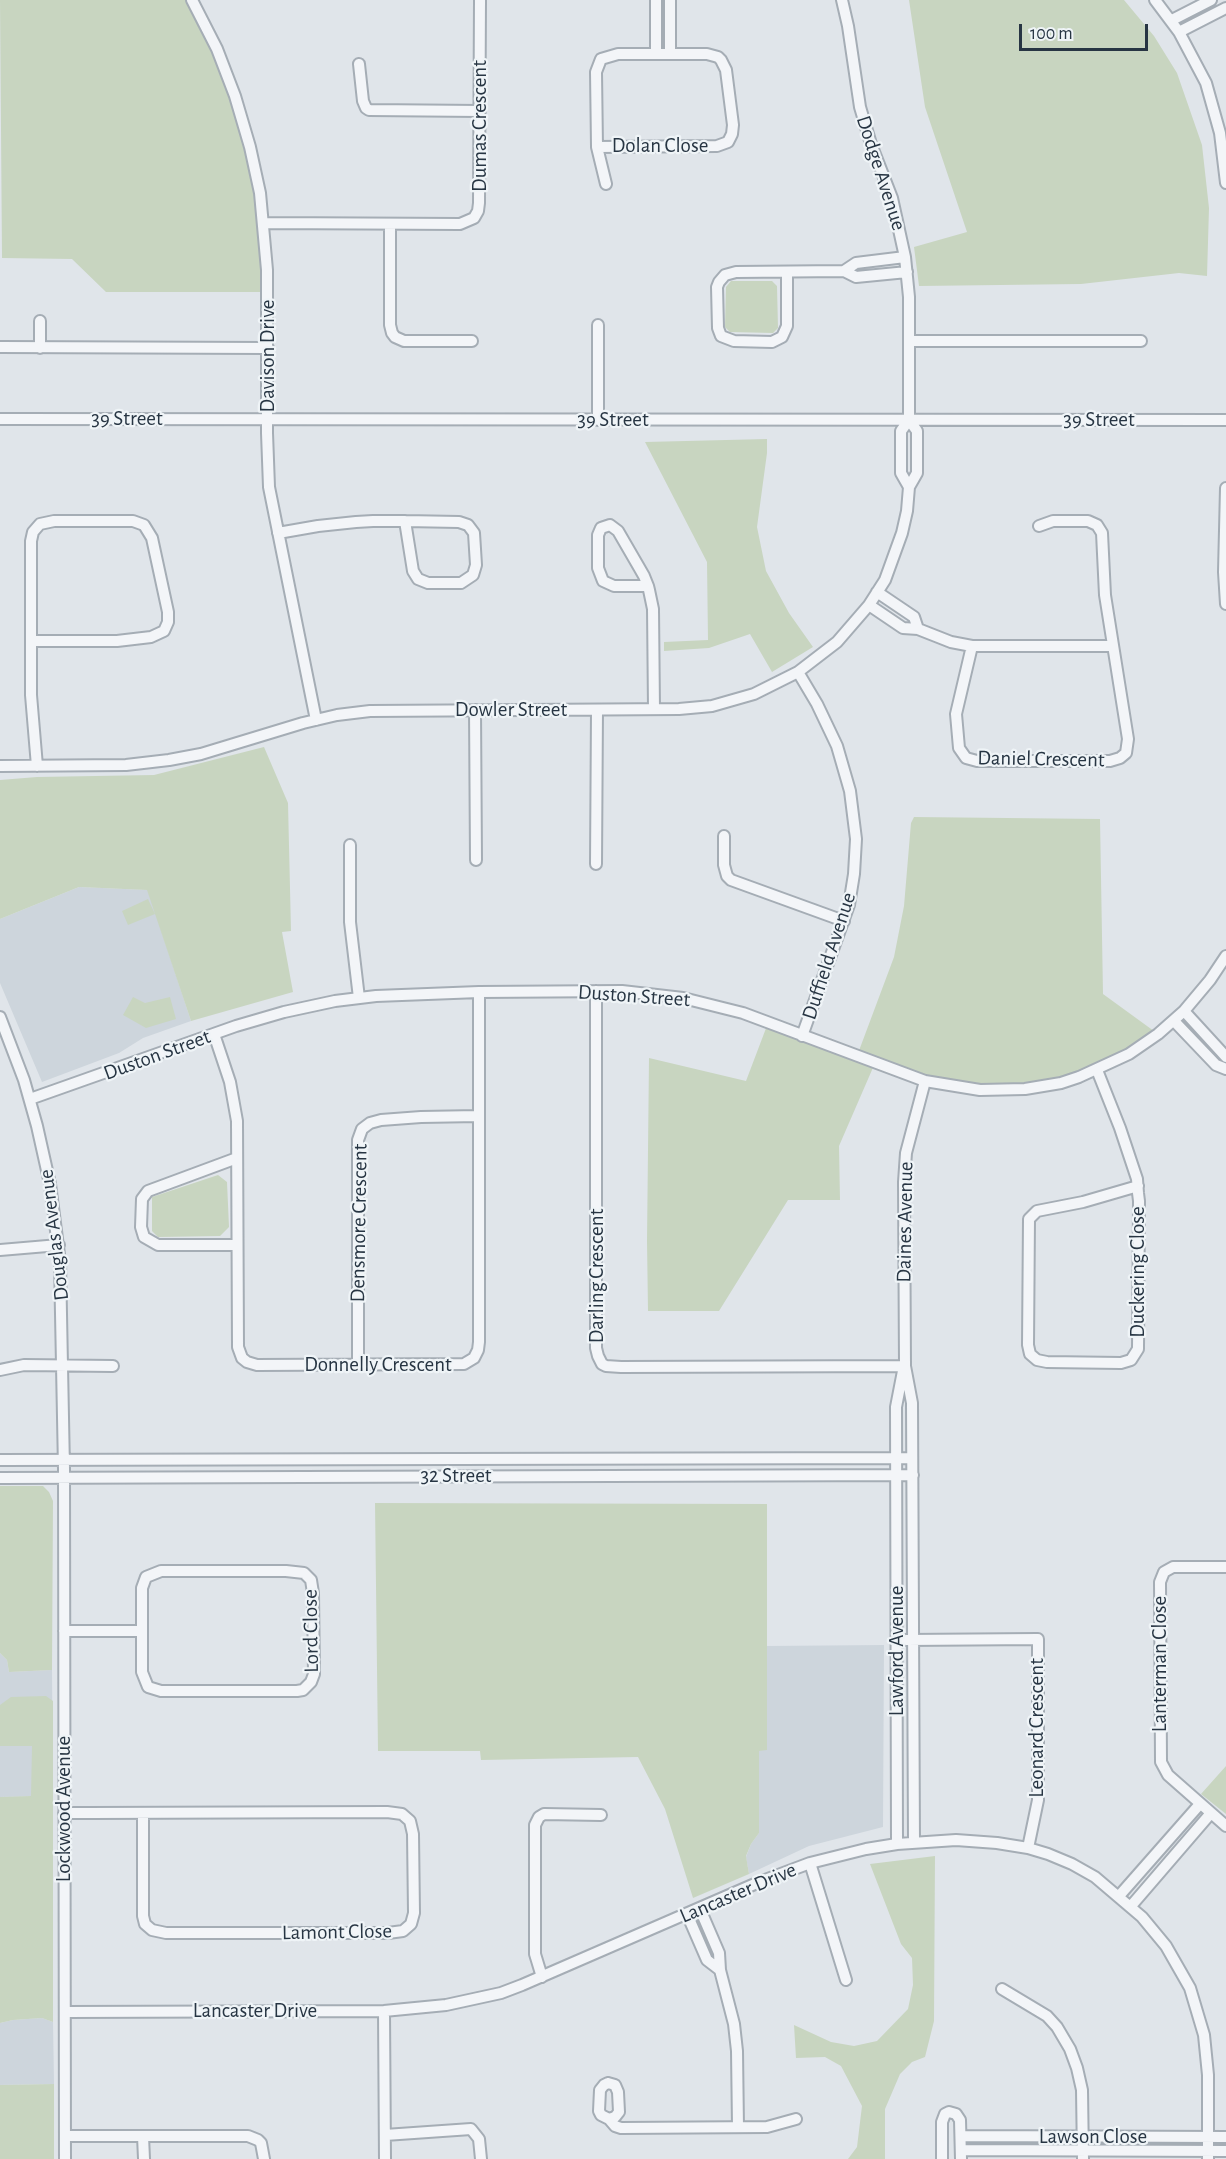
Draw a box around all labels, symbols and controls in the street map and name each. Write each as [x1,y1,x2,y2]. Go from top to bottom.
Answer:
scale bar [1022,12,1151,50]
text: 100 m [1030,25,1073,43]
street label: Dumas Crescent [467,60,493,192]
street label: Dodge Avenue [851,112,911,234]
street label: Dolan Close [612,133,708,159]
street label: Davison Drive [255,300,281,412]
street label: 39 Street [91,406,163,432]
street label: 39 Street [577,407,649,433]
street label: 39 Street [1063,407,1135,433]
street label: Dowler Street [455,697,567,723]
street label: Daniel Crescent [977,745,1105,773]
street label: Duffield Avenue [797,889,861,1023]
street label: Duston Street [577,980,691,1012]
street label: Duston Street [100,1024,214,1086]
street label: Densmore Crescent [345,1143,373,1303]
street label: Daines Avenue [891,1161,919,1283]
street label: Douglas Avenue [33,1168,75,1302]
street label: Duckering Close [1125,1206,1151,1338]
street label: Darling Crescent [584,1209,610,1343]
street label: Donnelly Crescent [304,1352,452,1378]
street label: 32 Street [420,1463,492,1489]
street label: Lawford Avenue [884,1586,910,1716]
street label: Lord Close [298,1589,324,1673]
street label: Lanterman Close [1147,1596,1173,1732]
street label: Leonard Crescent [1024,1658,1050,1798]
street label: Lockwood Avenue [51,1736,77,1882]
street label: Lancaster Drive [676,1857,800,1929]
street label: Lamont Close [282,1918,392,1946]
street label: Lancaster Drive [193,1998,317,2024]
street label: Lawson Close [1039,2124,1147,2150]

